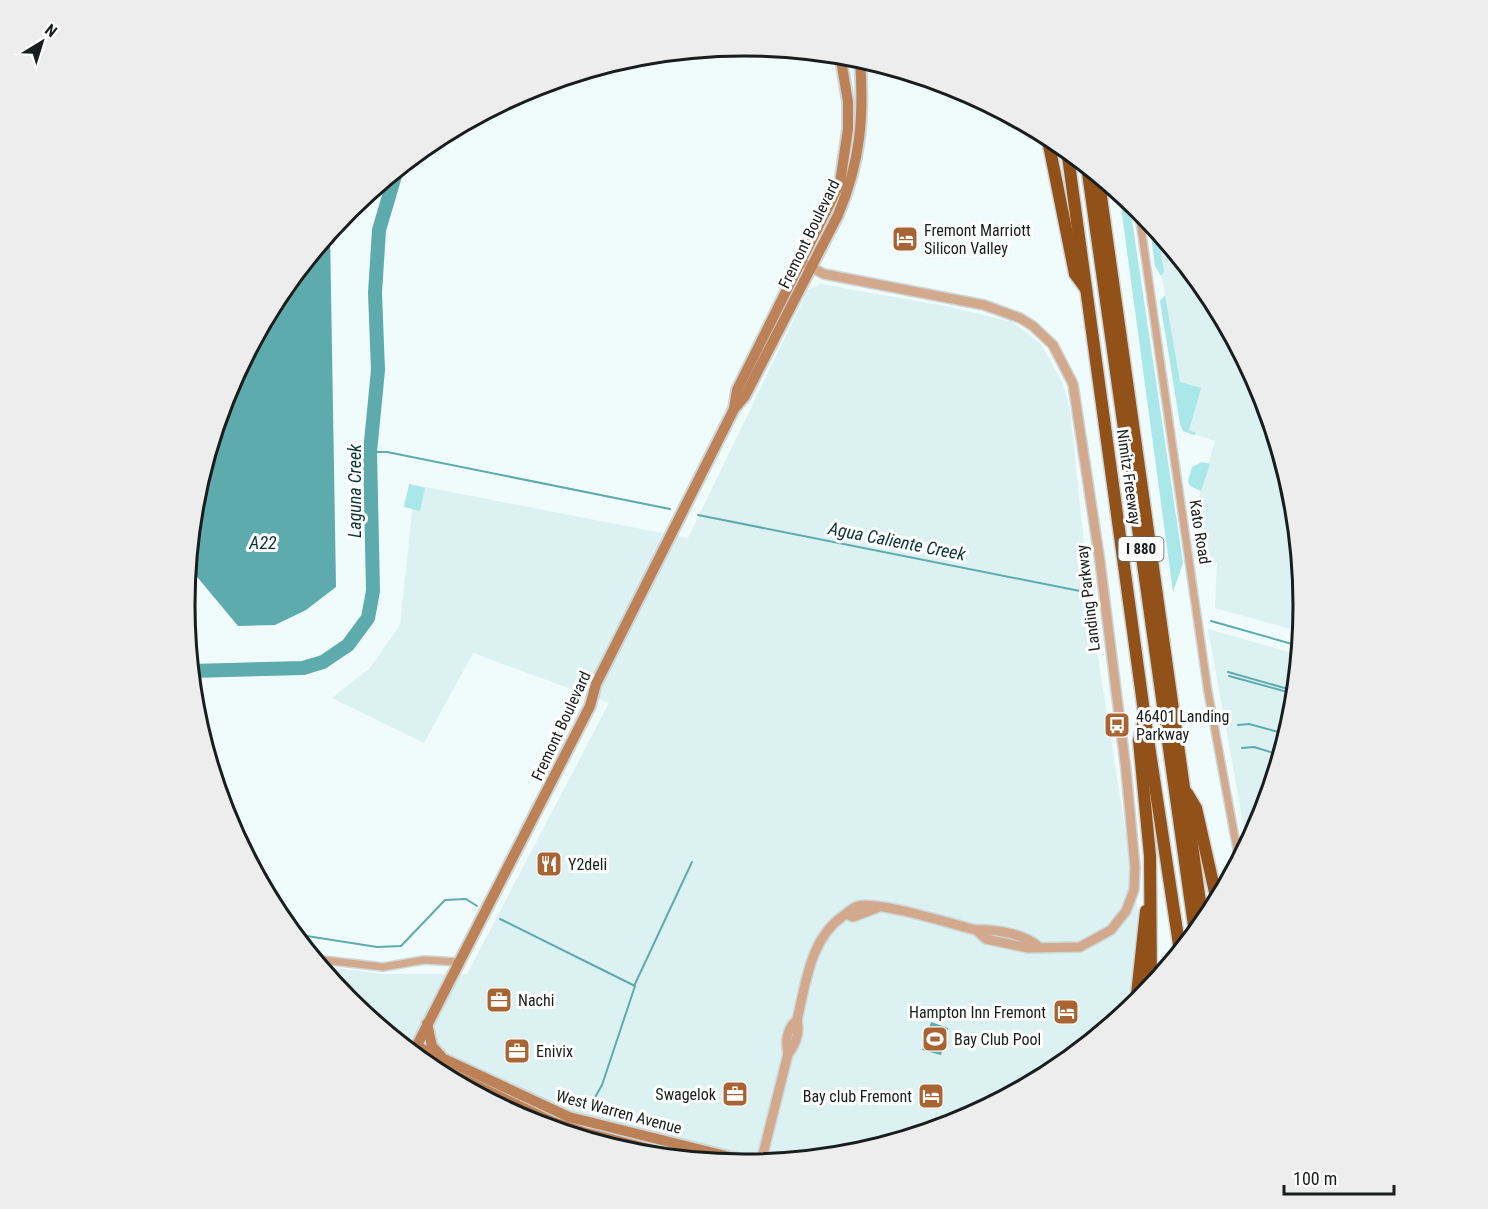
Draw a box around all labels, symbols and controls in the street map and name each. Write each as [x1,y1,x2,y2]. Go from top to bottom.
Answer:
north arrow [12,12,72,72]
text: N [41,20,61,41]
street label: Fremont Boulevard [774,177,844,291]
place label: Fremont Marriott Silicon Valley [924,221,1031,258]
hotel icon: Fremont Marriott Silicon Valley [890,224,920,254]
street label: Nimitz Freeway [1113,428,1145,526]
water label: Laguna Creek [344,443,365,538]
street label: Kato Road [1186,499,1214,565]
water label: Agua Caliente Creek [826,517,968,565]
water label: A22 [248,532,277,553]
road number: I 880 [1118,537,1164,561]
street label: Landing Parkway [1072,543,1104,652]
street label: Fremont Boulevard [527,668,595,784]
place label: 46401 Landing Parkway [1136,707,1229,744]
bus stop icon: 46401 Landing Parkway [1102,710,1132,740]
restaurant icon: Y2deli [534,849,564,879]
place label: Y2deli [568,855,607,874]
office icon: Nachi [484,985,514,1015]
place label: Nachi [518,991,554,1010]
hotel icon: Hampton Inn Fremont [1051,997,1081,1027]
place label: Hampton Inn Fremont [909,1003,1046,1022]
sports icon: Bay Club Pool [920,1024,950,1054]
place label: Bay Club Pool [954,1030,1041,1049]
office icon: Enivix [502,1036,532,1066]
place label: Enivix [536,1042,573,1061]
office icon: Swagelok [720,1079,750,1109]
hotel icon: Bay club Fremont [916,1081,946,1111]
place label: Swagelok [655,1085,717,1104]
street label: West Warren Avenue [554,1086,684,1138]
place label: Bay club Fremont [803,1087,912,1106]
scale bar [1284,1158,1394,1196]
text: 100 m [1293,1168,1337,1189]

